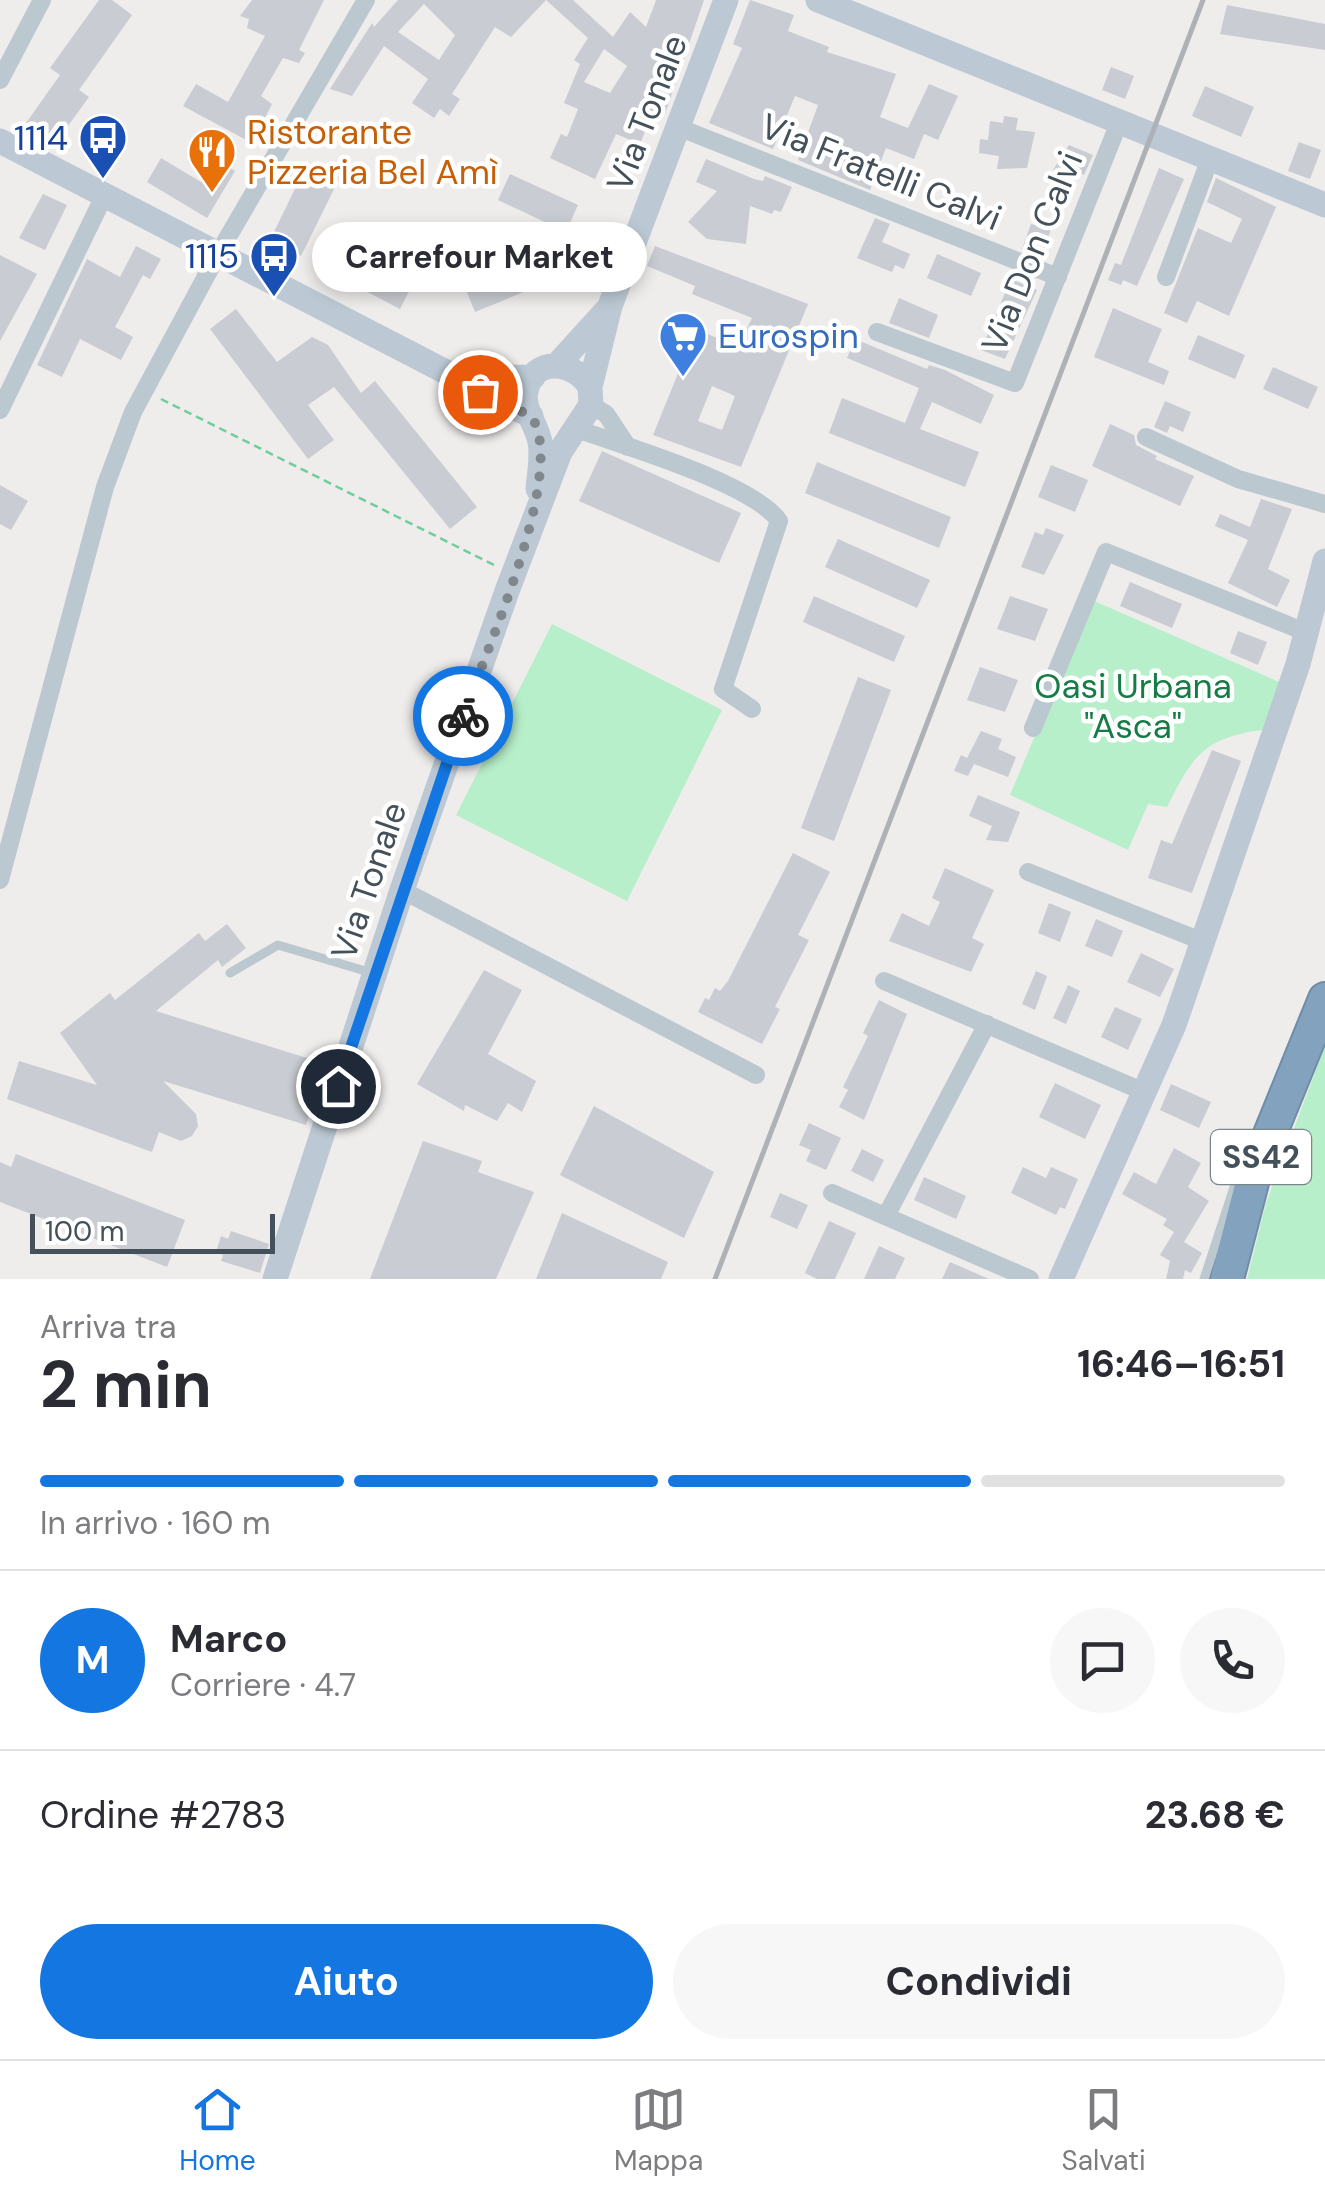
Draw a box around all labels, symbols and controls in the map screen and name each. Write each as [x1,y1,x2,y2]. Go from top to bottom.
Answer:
street label: Via Tonale [596,28,698,198]
street label: Via Fratelli Calvi [754,103,1008,241]
place label: Ristorante Pizzeria Bel Amì [247,109,498,195]
bus stop icon: 1114 [77,112,129,180]
place label: 1114 [14,115,68,161]
restaurant icon: Ristorante Pizzeria Bel Amì [186,126,238,194]
street label: Via Don Calvi [971,145,1093,359]
callout: Carrefour Market [312,222,648,292]
bus stop icon: 1115 [248,230,300,298]
place label: 1115 [185,233,239,279]
text: Carrefour Market [345,236,614,278]
supermarket icon: Eurospin [657,310,709,378]
place label: Eurospin [718,313,859,359]
pin [438,350,523,435]
icon: bag [453,365,508,420]
park label: Oasi Urbana "Asca" [1034,663,1232,749]
courier [413,666,513,766]
icon: bike [436,689,491,744]
street label: Via Tonale [321,796,417,966]
pin [296,1044,381,1129]
icon: home [311,1059,366,1114]
road number: SS42 [1211,1130,1311,1184]
scale bar [30,1209,275,1254]
text: 100 m [45,1213,124,1250]
text: Arriva tra [40,1306,176,1348]
text: 16:46–16:51 [1077,1339,1285,1389]
text: 2 min [40,1343,212,1427]
text: In arrivo · 160 m [40,1502,271,1544]
button: chat [1050,1608,1155,1713]
button: phone [1180,1608,1285,1713]
text: Marco [170,1614,287,1664]
text: M [76,1635,109,1685]
text: Corriere · 4.7 [170,1664,356,1706]
text: Ordine #2783 [40,1790,286,1840]
text: 23.68 € [1145,1790,1285,1840]
button: Aiuto [40,1924,653,2039]
button: Condividi [673,1924,1285,2039]
tab: Home [179,2082,256,2179]
tab: Mappa [614,2082,703,2179]
tab: Salvati [1062,2082,1146,2179]

